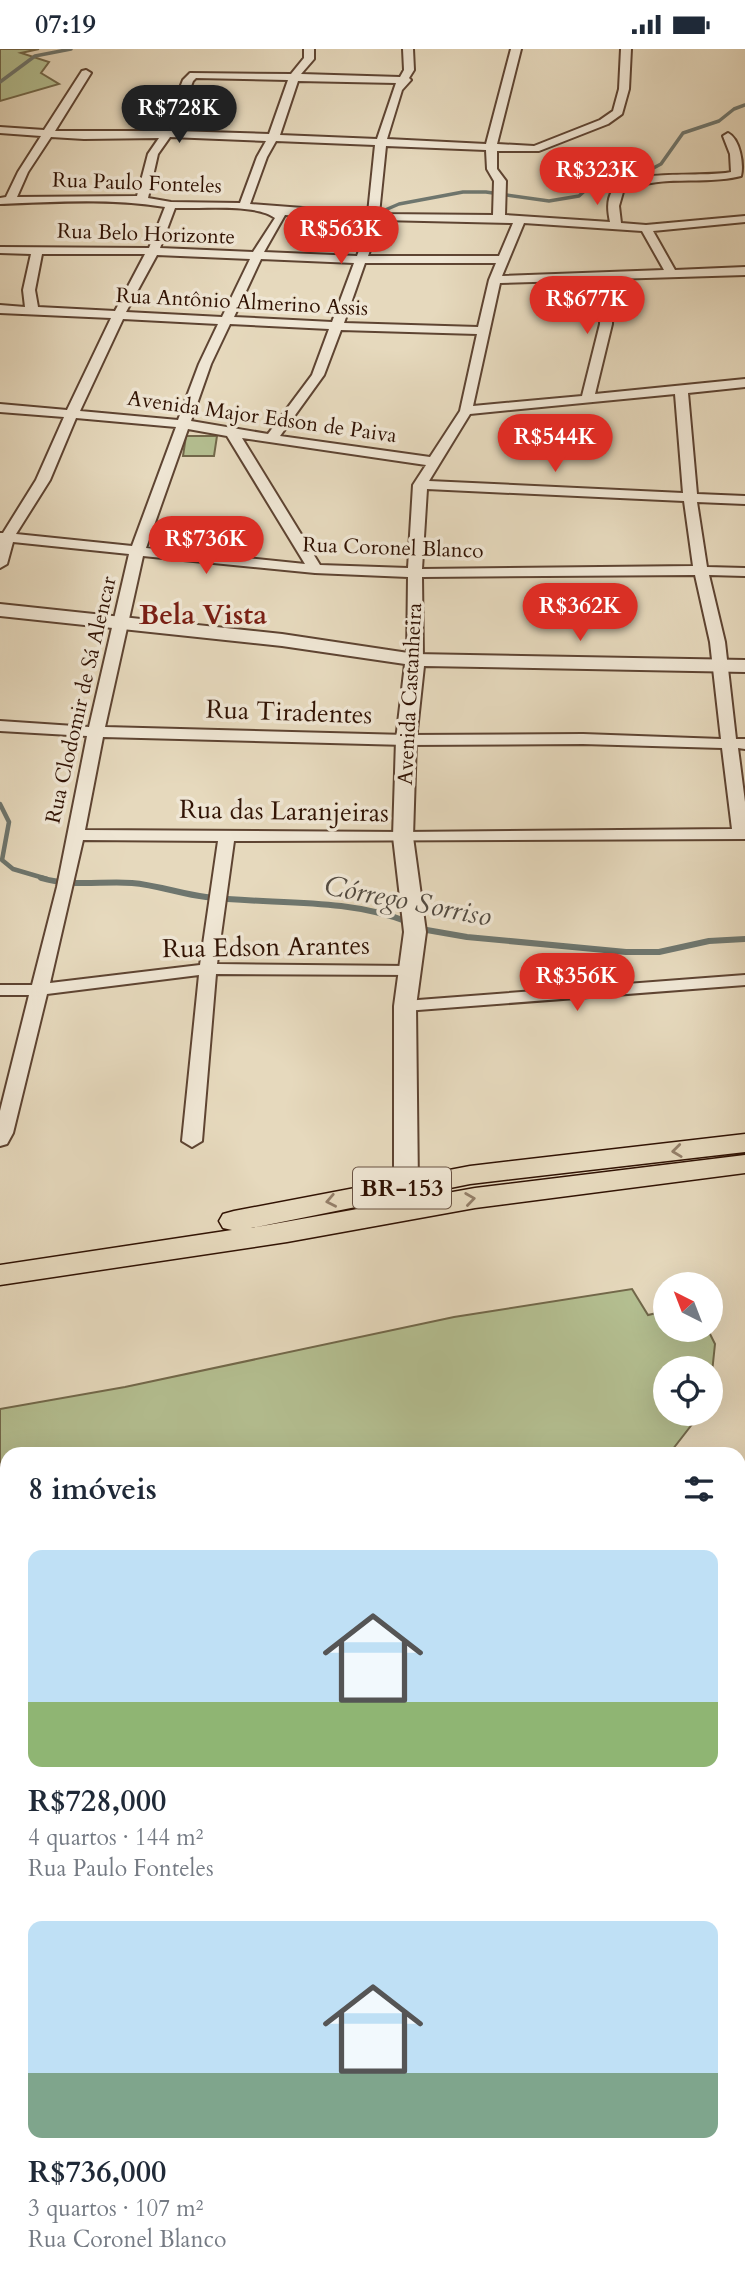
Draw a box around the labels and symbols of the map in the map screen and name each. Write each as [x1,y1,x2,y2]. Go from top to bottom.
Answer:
pin: R$728K [122,85,236,145]
pin: R$323K [540,148,654,207]
street label: Rua Paulo Fonteles [52,166,222,200]
pin: R$563K [284,207,398,266]
street label: Rua Belo Horizonte [56,216,236,252]
pin: R$677K [530,277,644,336]
street label: Rua Antônio Almerino Assis [115,281,369,323]
street label: Avenida Major Edson de Paiva [125,384,399,450]
pin: R$544K [498,415,612,474]
pin: R$736K [149,517,263,576]
street label: Rua Coronel Blanco [302,530,484,566]
street label: Rua Clodomir de Sá Alencar [38,573,124,826]
pin: R$362K [523,583,637,643]
district label: Bela Vista [139,596,267,634]
street label: Avenida Castanheira [391,602,429,786]
street label: Rua Tiradentes [205,692,373,732]
street label: Rua das Laranjeiras [179,792,389,830]
water label: Córrego Sorriso [321,866,495,936]
street label: Rua Edson Arantes [162,928,370,966]
pin: R$356K [520,953,634,1013]
one-way arrow [671,1143,683,1158]
road number: BR-153 [353,1168,451,1209]
one-way arrow [464,1191,476,1206]
one-way arrow [325,1193,337,1208]
north arrow [653,1272,723,1342]

